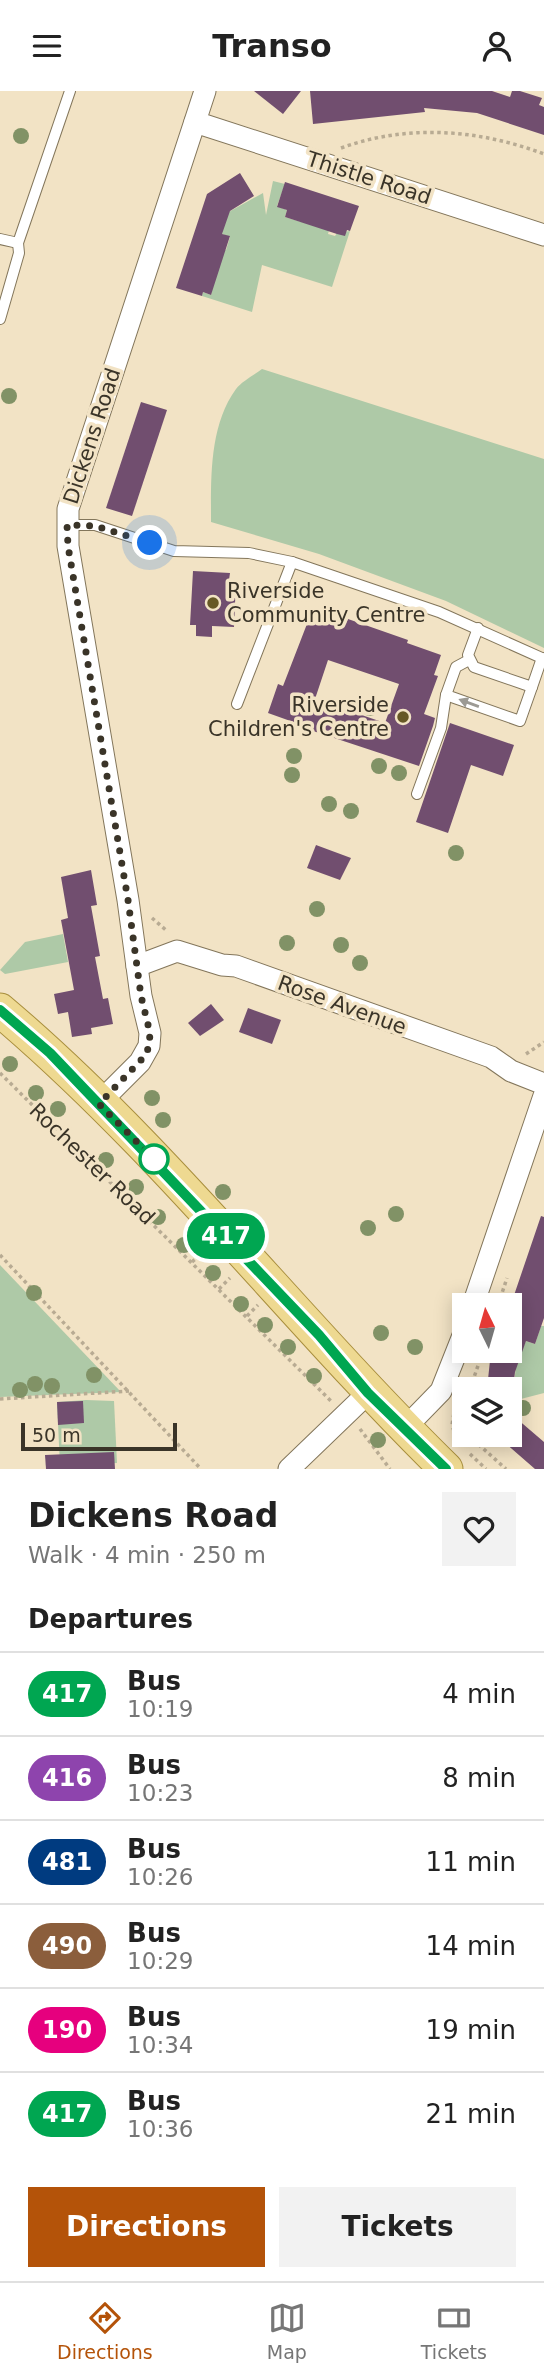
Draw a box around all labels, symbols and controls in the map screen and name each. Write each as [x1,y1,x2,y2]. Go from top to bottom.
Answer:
icon: menu [28,27,66,65]
text: Transo [212,27,332,65]
icon: person [478,27,516,65]
street label: Thistle Road [303,146,434,209]
street label: Dickens Road [59,365,125,507]
your location [132,525,167,560]
place label: Riverside Community Centre [227,579,425,627]
marker: Riverside Community Centre [205,595,221,611]
place label: Riverside Children's Centre [208,693,389,741]
one-way arrow [458,697,479,708]
marker: Riverside Children's Centre [395,709,411,725]
street label: Rose Avenue [274,971,410,1039]
street label: Rochester Road [25,1098,159,1230]
unlabelled marker [139,1144,169,1174]
line badge: 417 [186,1213,266,1259]
text: 417 [201,1222,251,1250]
north arrow [452,1293,522,1363]
map controls [452,1293,522,1447]
button: layers [452,1377,522,1447]
scale bar [21,1420,177,1452]
text: 50 m [32,1424,81,1446]
button: heart [442,1492,516,1566]
text: Dickens Road [28,1496,278,1535]
text: Walk · 4 min · 250 m [28,1542,266,1568]
text: Departures [28,1604,193,1634]
text: Bus [127,1666,181,1696]
text: 4 min [442,1679,516,1709]
text: 417 [42,1680,92,1708]
text: 10:19 [127,1696,193,1722]
text: Bus [127,1750,181,1780]
text: 8 min [442,1763,516,1793]
text: 416 [42,1764,92,1792]
text: 10:23 [127,1780,193,1806]
text: Bus [127,1834,181,1864]
text: 11 min [426,1847,516,1877]
text: 481 [42,1848,92,1876]
text: 10:26 [127,1864,193,1890]
text: Bus [127,1918,181,1948]
text: 14 min [426,1931,516,1961]
text: 490 [42,1932,92,1960]
text: 10:29 [127,1948,193,1974]
text: Bus [127,2002,181,2032]
text: 19 min [426,2015,516,2045]
text: 190 [42,2016,92,2044]
text: 10:34 [127,2032,193,2058]
text: Bus [127,2086,181,2116]
text: 21 min [426,2099,516,2129]
text: 417 [42,2100,92,2128]
text: 10:36 [127,2116,193,2142]
button: Directions [28,2187,265,2267]
button: Tickets [279,2187,516,2267]
tab: Directions [57,2299,153,2363]
tab: Map [267,2299,307,2363]
tab: Tickets [421,2299,487,2363]

